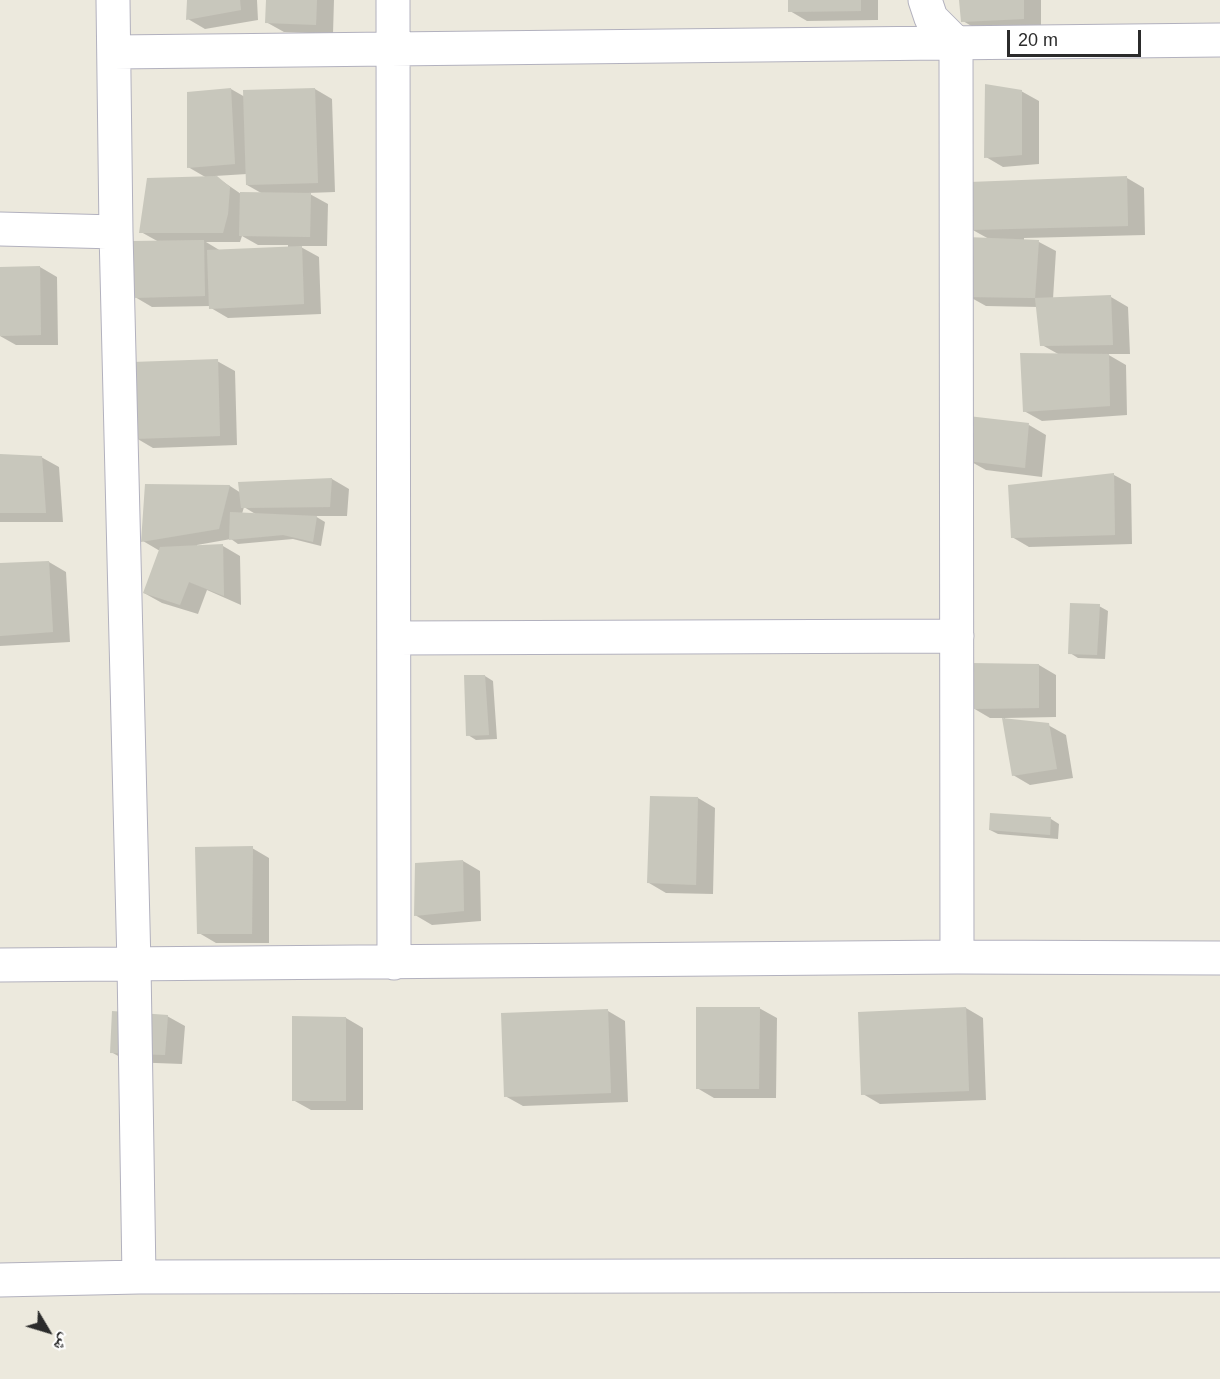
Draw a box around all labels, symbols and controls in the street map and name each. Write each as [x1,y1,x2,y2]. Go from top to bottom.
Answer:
scale bar [1010,18,1144,56]
text: 20 m [1018,30,1058,50]
north arrow [18,1301,78,1361]
text: ش [51,1330,75,1354]

